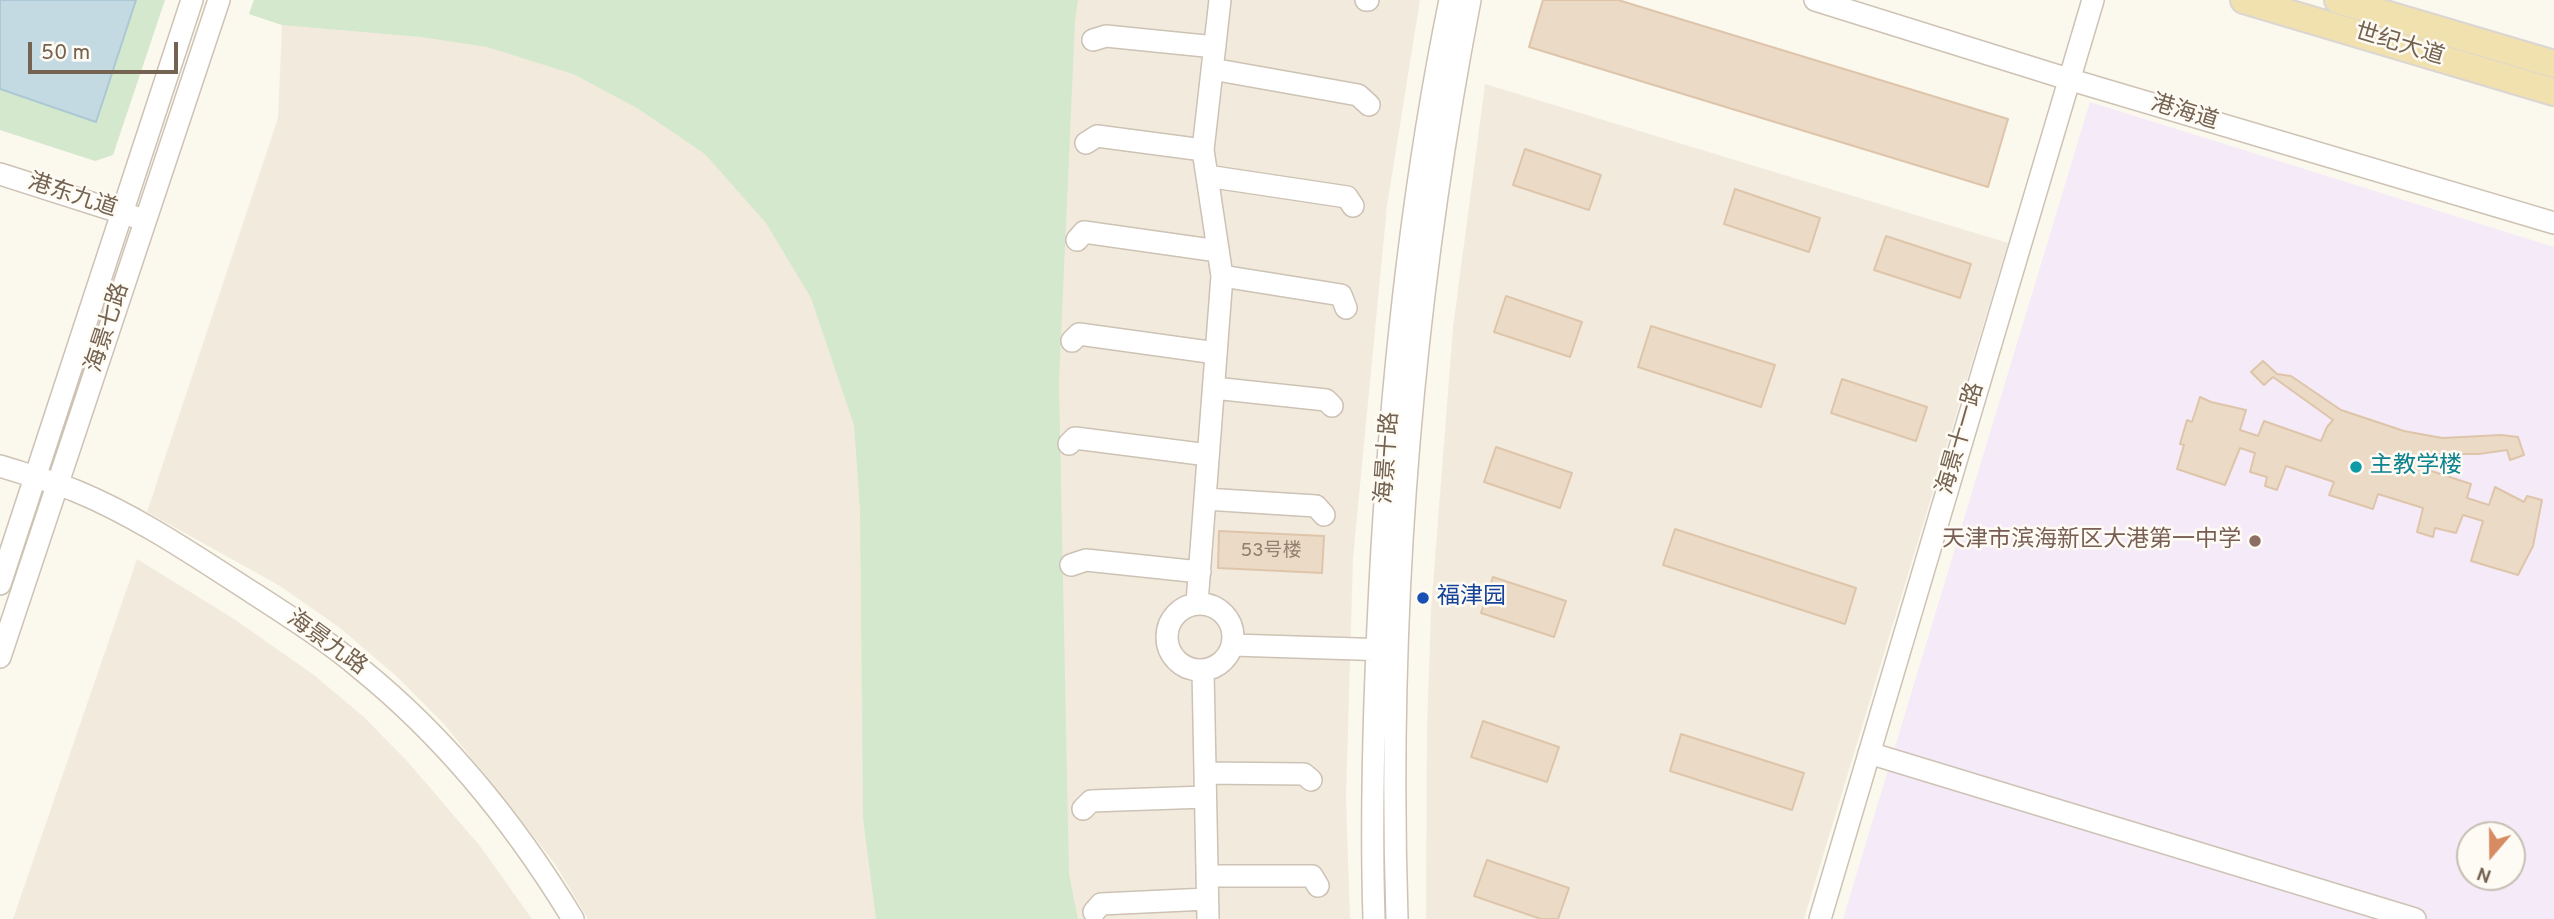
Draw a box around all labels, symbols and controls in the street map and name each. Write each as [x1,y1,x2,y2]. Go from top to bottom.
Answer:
street label: 世纪大道 [2351,19,2447,73]
scale bar [32,28,182,72]
text: 50 m [41,40,90,67]
street label: 港海道 [2147,91,2221,137]
street label: 港东九道 [24,170,120,224]
street label: 海景七路 [82,280,136,376]
street label: 海景十一路 [1933,380,1991,498]
street label: 海景十路 [1372,411,1406,505]
place label: 主教学楼 [2370,453,2462,481]
marker: 主教学楼 [2348,459,2364,475]
place label: 天津市滨海新区大港第一中学 [1942,527,2241,555]
marker: 天津市滨海新区大港第一中学 [2247,533,2263,549]
house number: 53号楼 [1240,541,1302,563]
place label: 福津园 [1437,584,1506,612]
marker: 福津园 [1415,590,1431,606]
street label: 海景九路 [281,606,371,682]
north arrow [2456,821,2526,891]
text: N [2474,860,2495,887]

